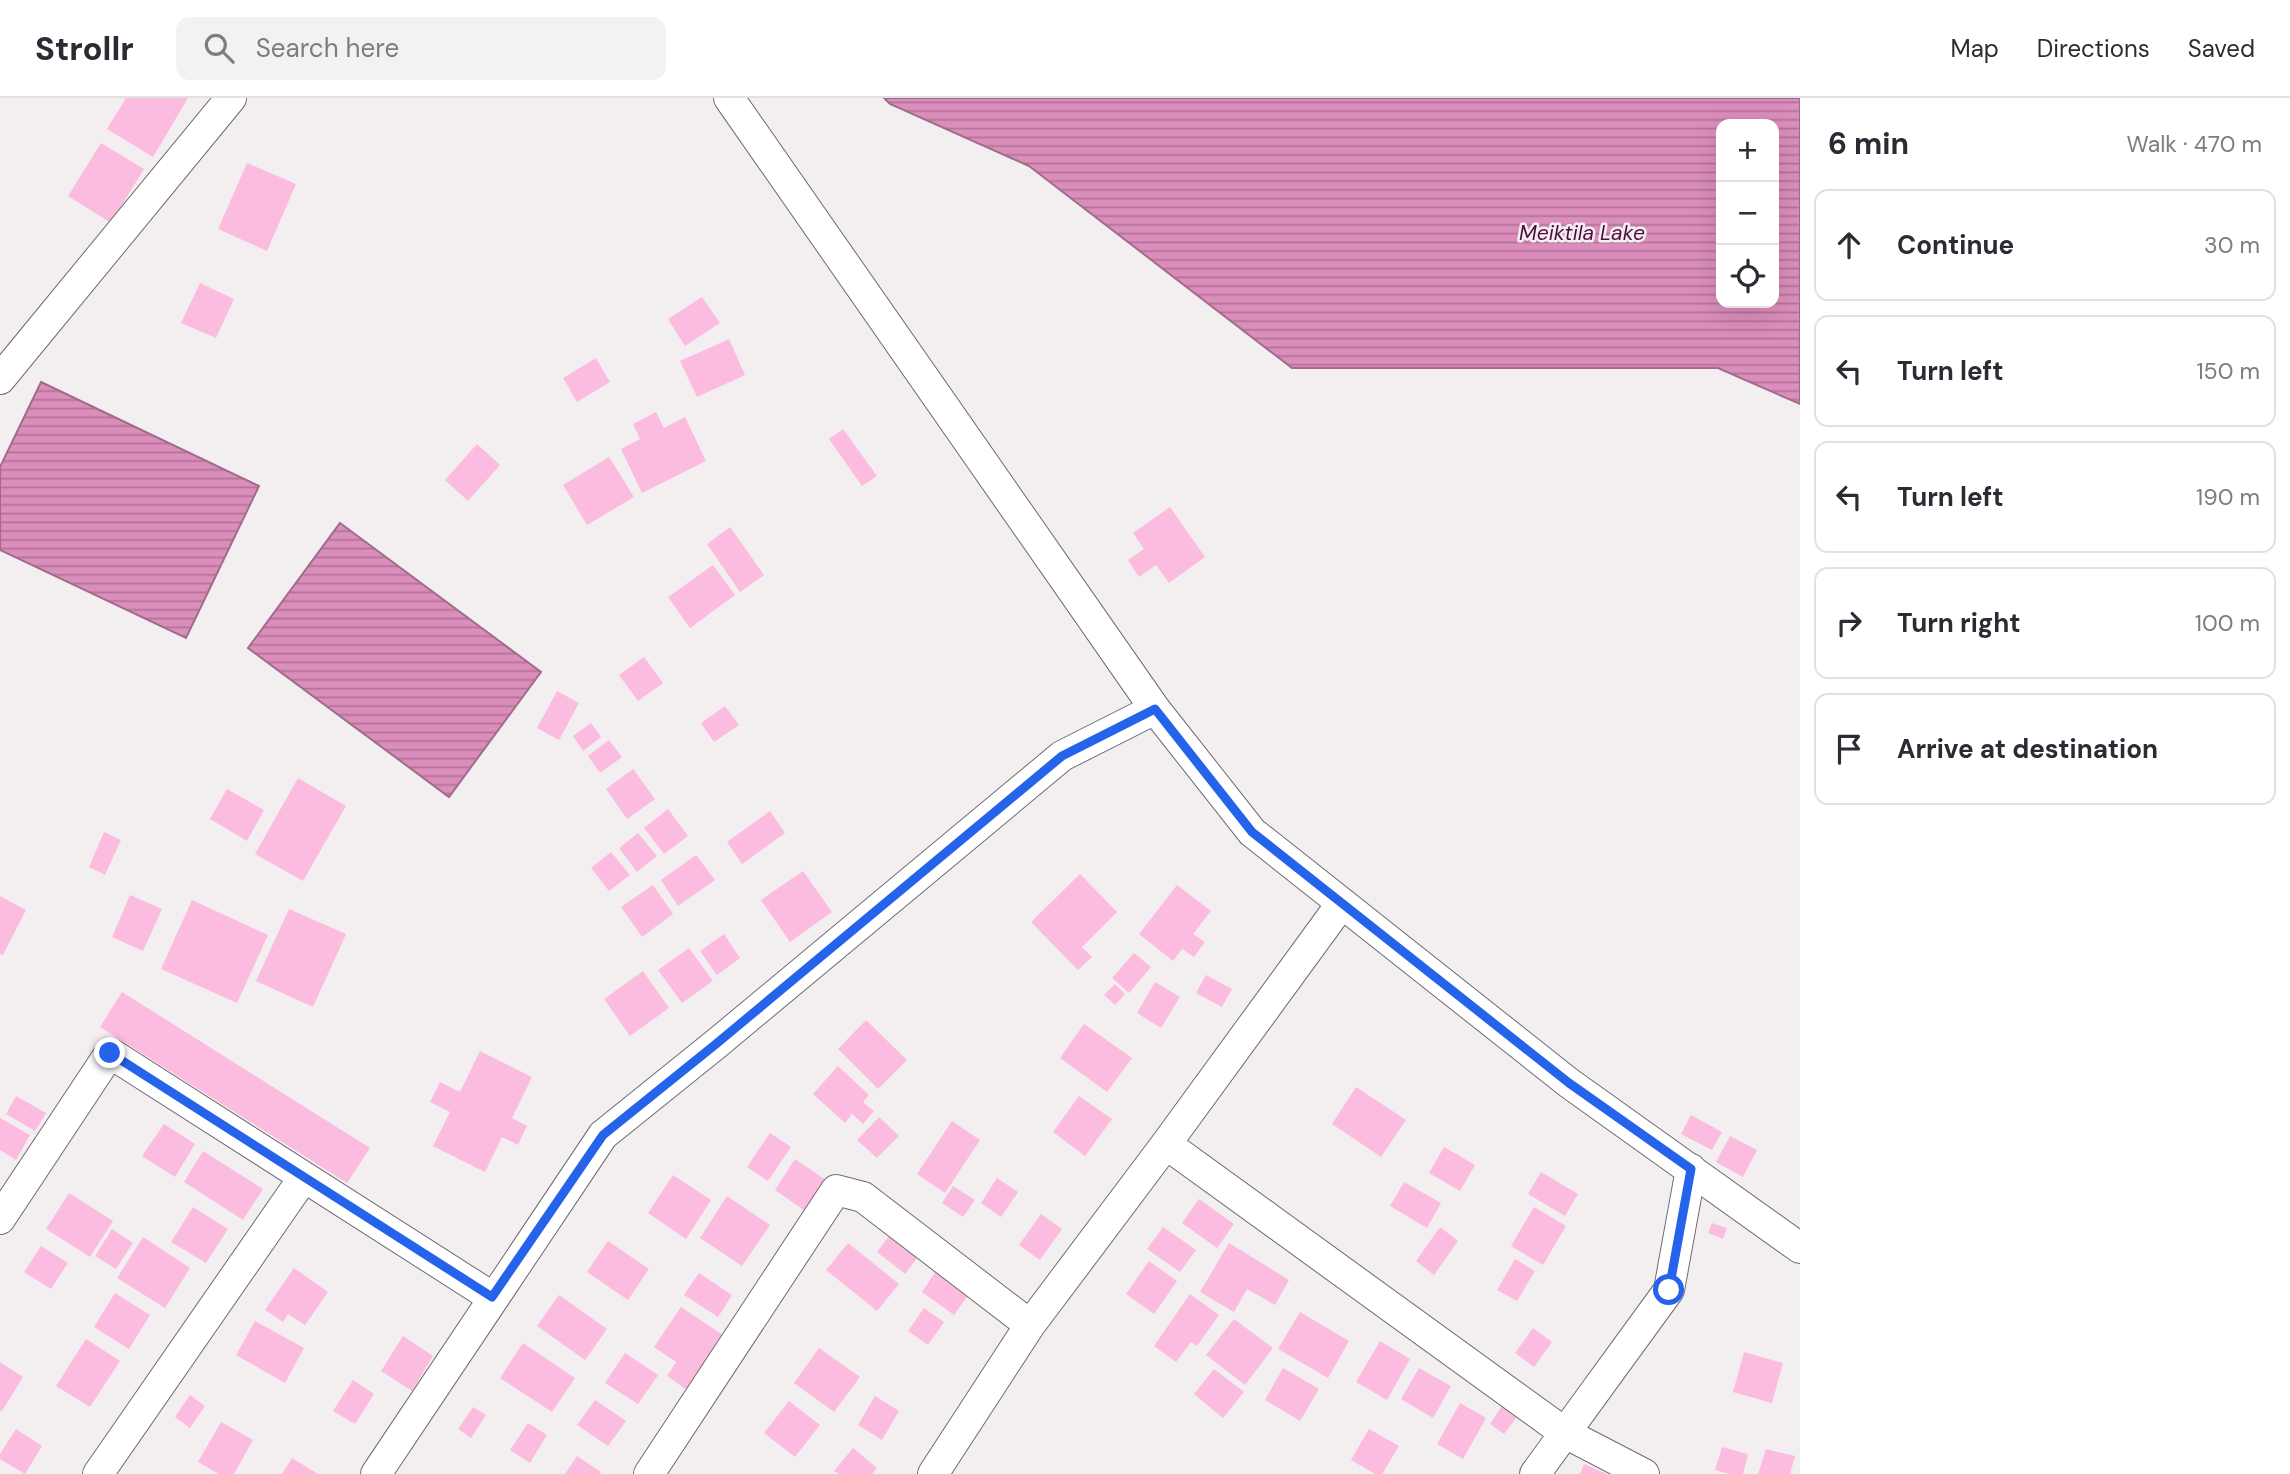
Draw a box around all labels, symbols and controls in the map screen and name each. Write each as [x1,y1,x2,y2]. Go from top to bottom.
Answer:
search box [176,17,666,80]
text: Strollr [35,27,134,70]
icon: search [200,29,238,67]
text: Search here [256,31,399,65]
text: Map [1951,33,1999,64]
text: Directions [2037,33,2150,64]
text: Saved [2188,33,2255,64]
map controls [1716,119,1779,308]
button: + [1716,119,1779,182]
text: 6 min [1828,124,1909,163]
text: Walk · 470 m [2127,129,2262,159]
button: − [1716,182,1779,245]
water label: Meiktila Lake [1519,219,1645,247]
icon: ahead [1830,226,1868,264]
text: Continue [1897,228,2014,262]
text: 30 m [2204,230,2260,260]
button: locate [1716,245,1779,308]
icon: left [1830,352,1868,390]
text: Turn left [1897,354,2004,388]
text: 150 m [2196,356,2260,386]
icon: left [1830,478,1868,516]
text: Turn left [1897,480,2004,514]
text: 190 m [2196,482,2260,512]
icon: right [1830,604,1868,642]
text: Turn right [1897,606,2021,640]
text: 100 m [2195,608,2260,638]
icon: arrive [1830,730,1868,768]
text: Arrive at destination [1897,732,2158,766]
route end [94,1037,125,1068]
route start [1653,1274,1684,1305]

